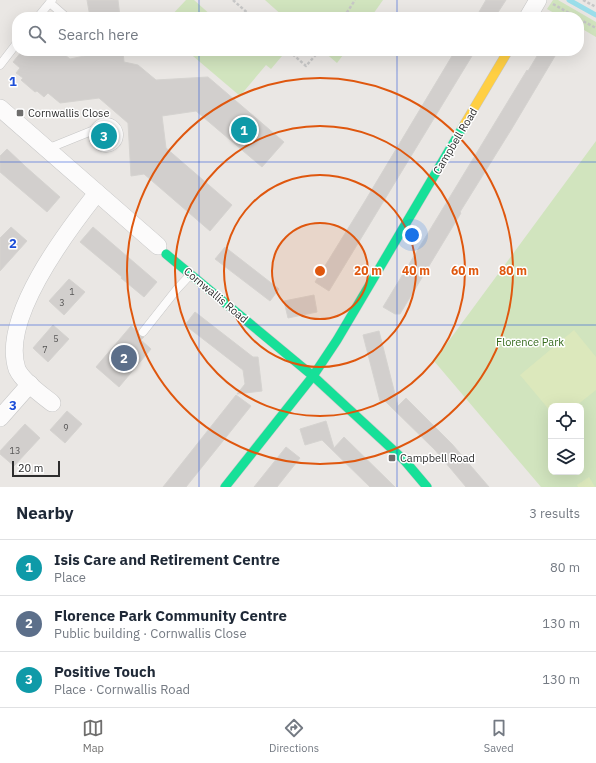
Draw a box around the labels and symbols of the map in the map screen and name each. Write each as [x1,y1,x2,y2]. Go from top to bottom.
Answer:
text: 1 [9,73,17,90]
street label: Campbell Road [430,105,480,177]
place label: Cornwallis Close [28,106,109,120]
marker: Cornwallis Close [15,108,25,118]
pin: 1 [231,115,257,145]
pin: 3 [91,121,117,151]
your location [402,225,422,245]
text: 2 [9,235,17,252]
text: 20 m [354,263,382,278]
text: 40 m [402,263,430,278]
text: 60 m [451,263,479,278]
text: 80 m [499,263,527,278]
street label: Cornwallis Road [181,264,251,326]
centre of rings [313,264,327,278]
house number: 1 [69,286,75,297]
house number: 3 [59,297,65,308]
house number: 5 [53,333,59,344]
park label: Florence Park [496,335,564,349]
pin: 2 [111,343,137,373]
house number: 7 [42,344,48,355]
text: 3 [9,397,17,414]
house number: 9 [63,422,69,433]
house number: 13 [10,445,20,456]
place label: Campbell Road [400,451,475,465]
marker: Campbell Road [387,453,397,463]
scale bar [12,459,60,478]

